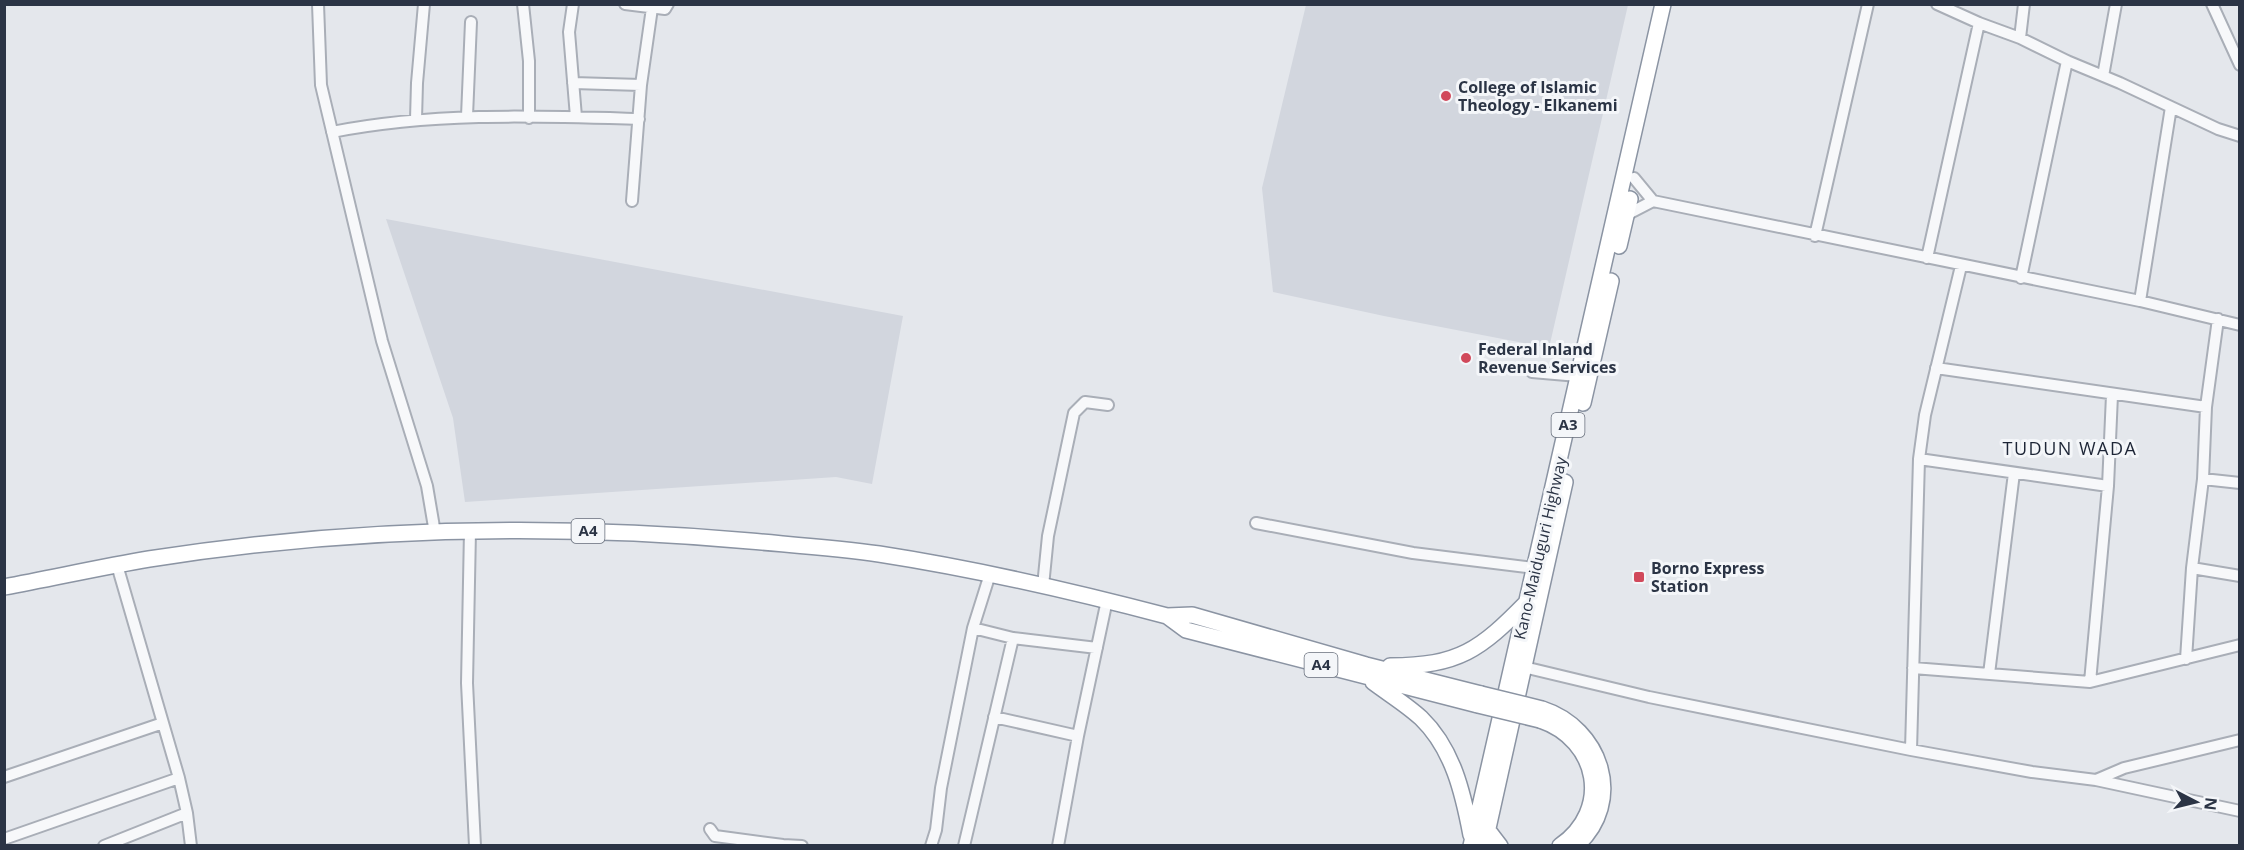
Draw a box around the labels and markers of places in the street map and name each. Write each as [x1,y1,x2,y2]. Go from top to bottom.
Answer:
place label: College of Islamic Theology - Elkanemi [1458,76,1618,116]
marker: College of Islamic Theology - Elkanemi [1439,89,1453,103]
place label: Federal Inland Revenue Services [1478,338,1616,378]
marker: Federal Inland Revenue Services [1459,351,1473,365]
place label: Borno Express Station [1651,557,1765,597]
marker: Borno Express Station [1632,570,1646,584]

